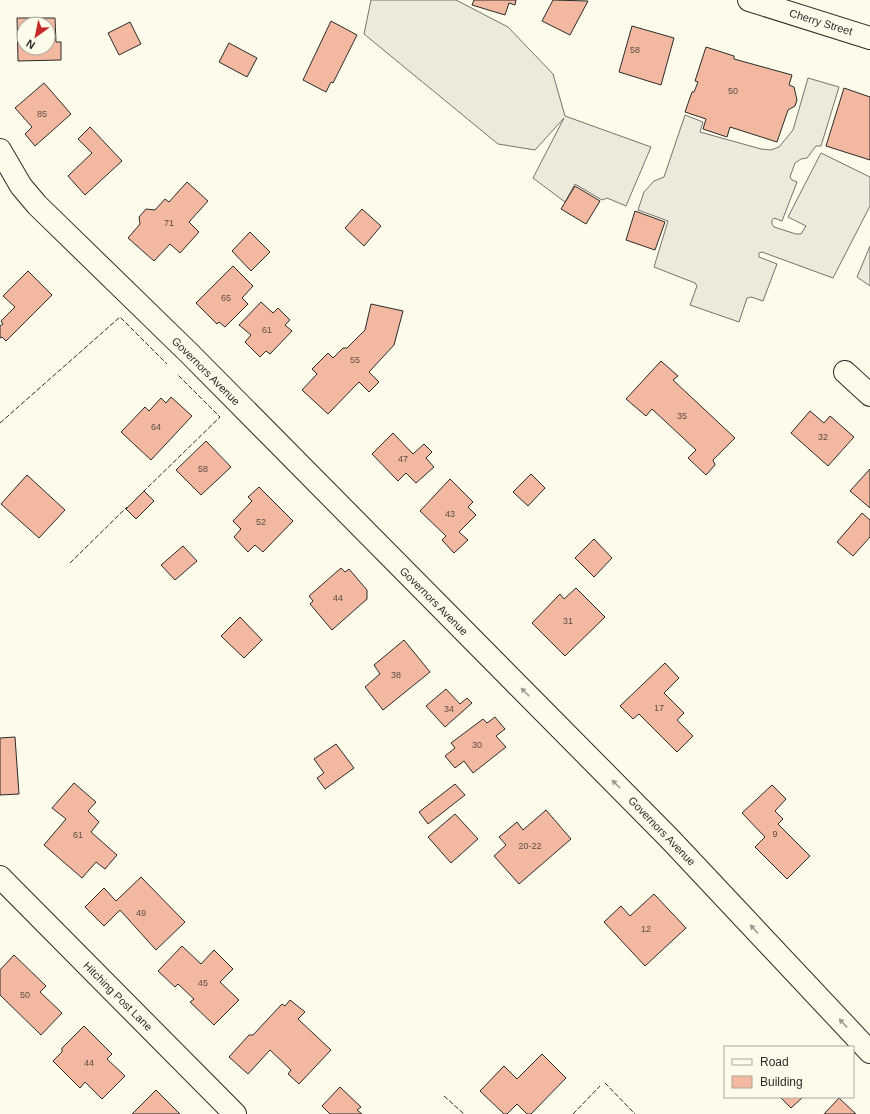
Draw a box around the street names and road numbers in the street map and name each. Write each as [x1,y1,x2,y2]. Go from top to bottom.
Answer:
street label: Cherry Street [788,7,854,37]
street label: Governors Avenue [170,335,242,407]
street label: Governors Avenue [398,565,470,637]
street label: Governors Avenue [626,794,698,868]
street label: Hitching Post Lane [81,959,155,1033]

